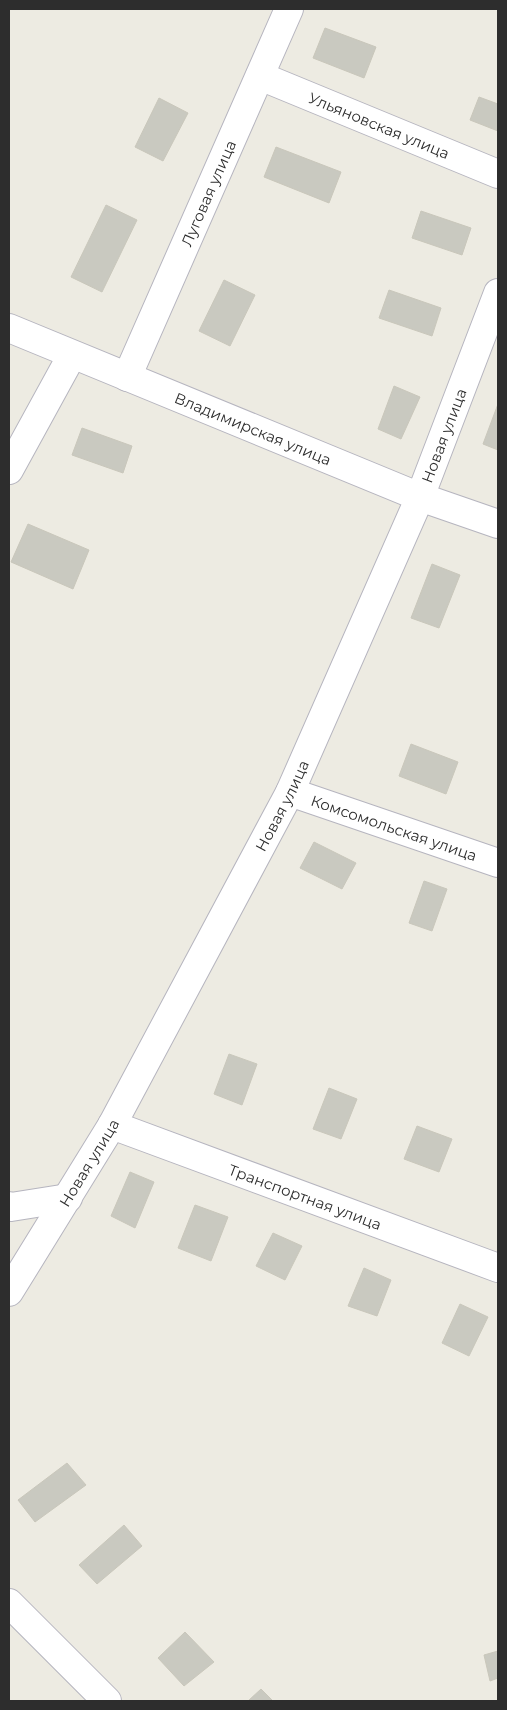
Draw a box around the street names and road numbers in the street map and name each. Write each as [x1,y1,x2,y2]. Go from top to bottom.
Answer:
street label: Ульяновская улица [306,88,453,163]
street label: Луговая улица [176,137,240,249]
street label: Новая улица [417,386,470,485]
street label: Владимирская улица [172,388,334,469]
street label: Новая улица [251,757,312,854]
street label: Комсомольская улица [309,790,480,865]
street label: Новая улица [55,1116,123,1210]
street label: Транспортная улица [226,1160,384,1234]

